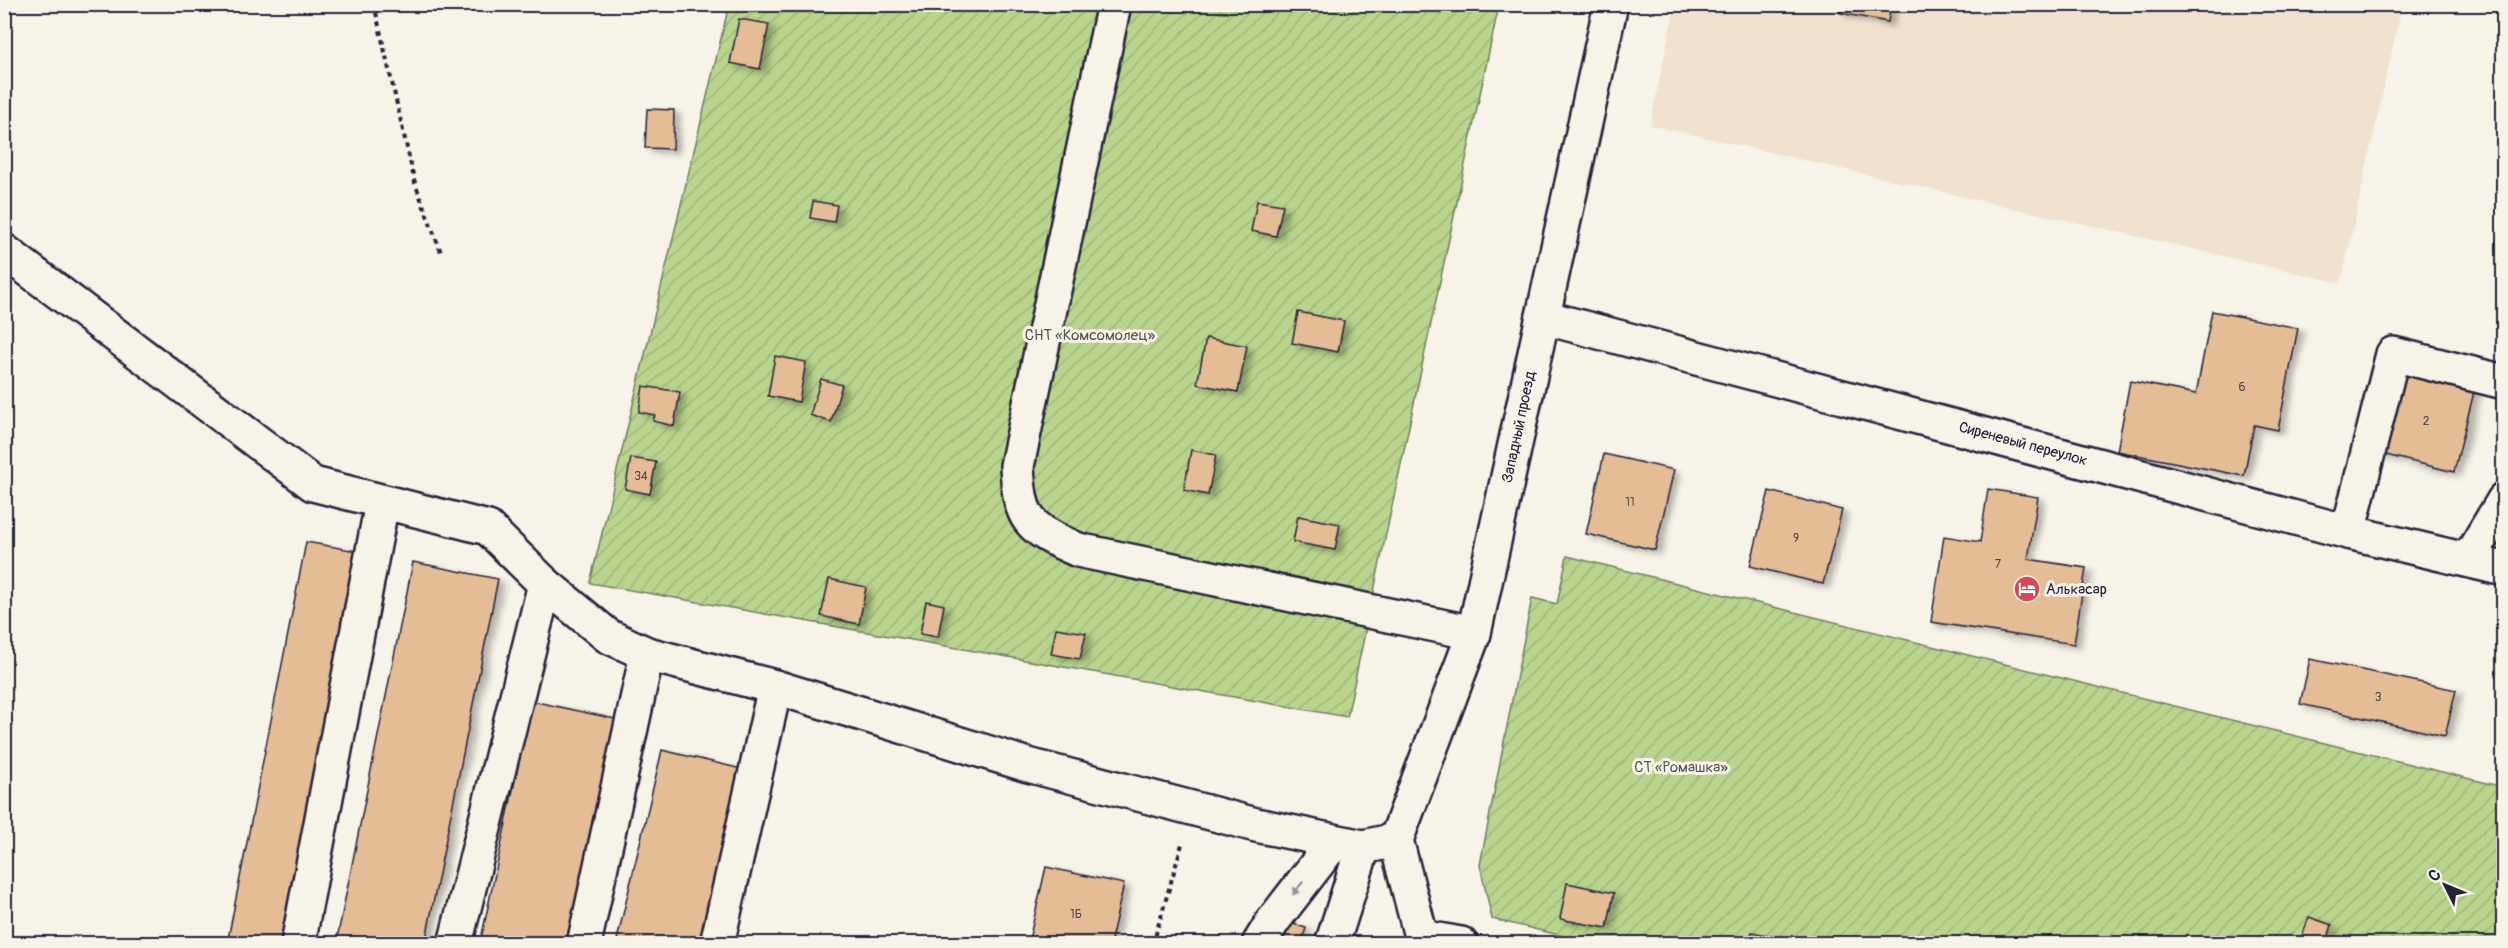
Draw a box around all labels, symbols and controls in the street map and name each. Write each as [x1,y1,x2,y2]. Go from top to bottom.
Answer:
park label: СНТ «Комсомолец» [1025,326,1156,345]
street label: Западный проезд [1498,369,1540,485]
house number: 6 [2239,380,2246,395]
house number: 2 [2423,414,2430,429]
street label: Сиреневый переулок [1957,418,2090,470]
house number: 34 [634,469,648,484]
house number: 11 [1625,495,1635,510]
house number: 9 [1793,531,1799,546]
house number: 7 [1995,557,2002,572]
hotel icon: Алькасар [2012,574,2042,604]
place label: Алькасар [2046,580,2107,599]
house number: 3 [2375,690,2382,705]
park label: СТ «Ромашка» [1634,758,1728,777]
north arrow [2415,855,2475,915]
text: С [2424,865,2446,886]
one-way arrow [1292,880,1304,896]
house number: 1Б [1070,907,1082,922]

